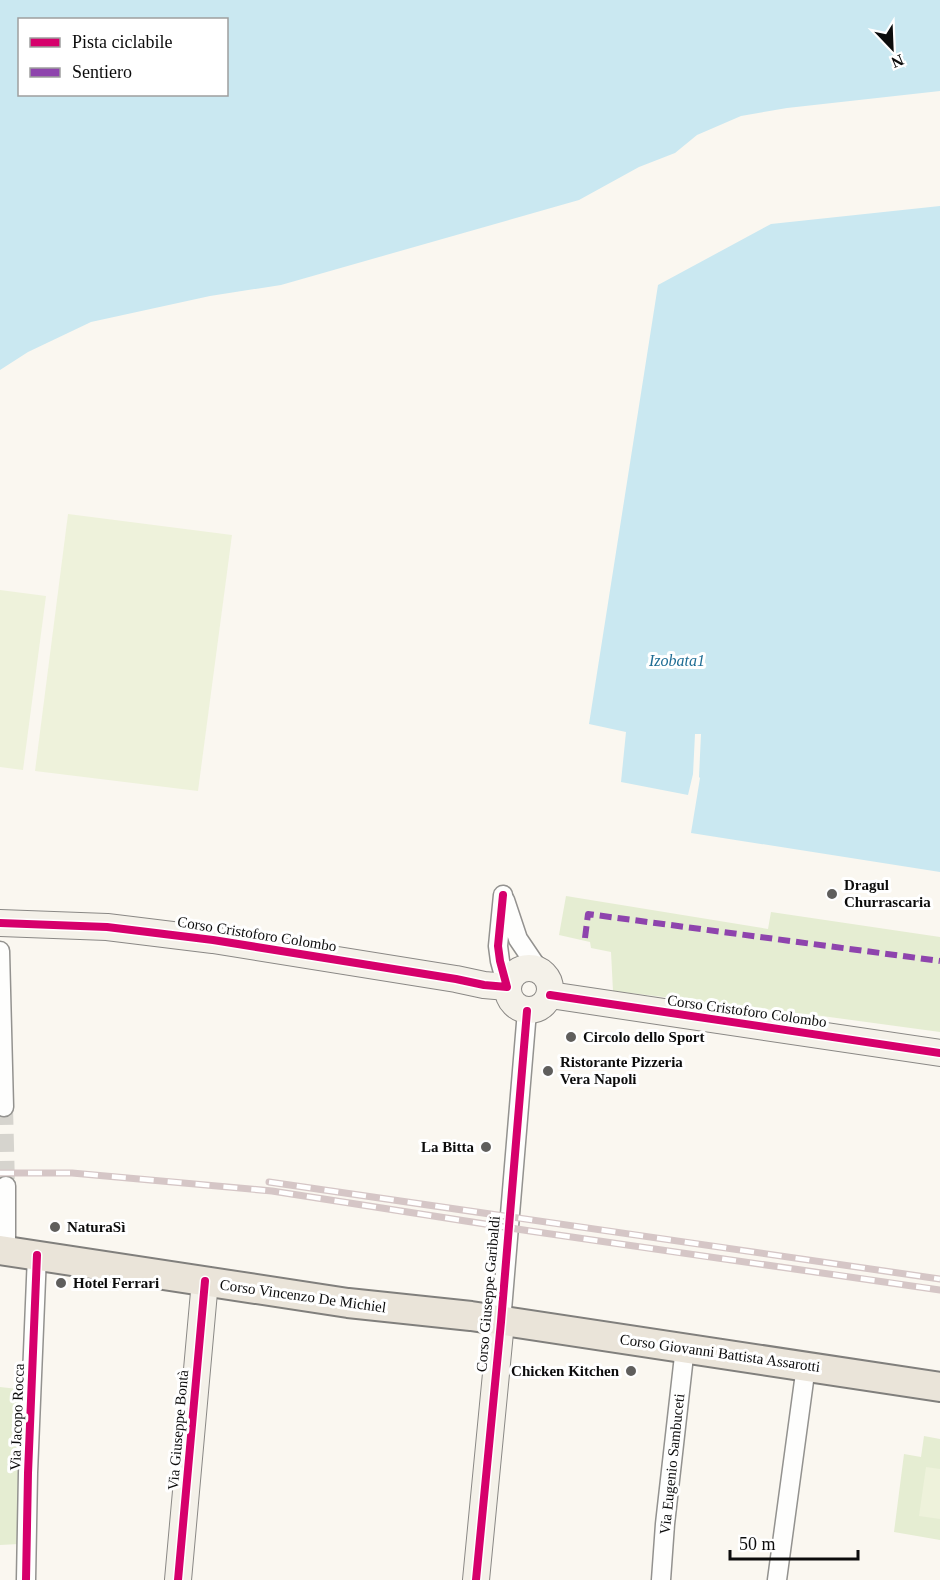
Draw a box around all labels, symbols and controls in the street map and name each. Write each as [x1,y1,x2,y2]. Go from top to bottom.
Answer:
legend [18,18,228,96]
north arrow [862,18,922,78]
text: Pista ciclabile [72,32,172,52]
text: N [889,51,906,72]
text: Sentiero [72,62,132,82]
water label: Izobata1 [648,652,705,669]
place label: Dragul Churrascaria [844,877,931,910]
marker: Dragul Churrascaria [825,887,839,901]
street label: Corso Cristoforo Colombo [176,914,338,954]
street label: Corso Cristoforo Colombo [666,992,828,1030]
place label: Circolo dello Sport [583,1029,704,1045]
marker: Circolo dello Sport [564,1030,578,1044]
place label: Ristorante Pizzeria Vera Napoli [560,1054,683,1087]
marker: Ristorante Pizzeria Vera Napoli [541,1064,555,1078]
place label: La Bitta [421,1139,474,1155]
marker: La Bitta [479,1140,493,1154]
street label: Corso Giuseppe Garibaldi [473,1215,503,1373]
place label: NaturaSì [67,1219,125,1235]
marker: NaturaSì [48,1220,62,1234]
place label: Hotel Ferrari [73,1275,159,1291]
marker: Hotel Ferrari [54,1276,68,1290]
street label: Corso Vincenzo De Michiel [219,1276,387,1316]
street label: Corso Giovanni Battista Assarotti [619,1331,821,1375]
street label: Via Jacopo Rocca [7,1363,27,1471]
place label: Chicken Kitchen [511,1363,620,1379]
marker: Chicken Kitchen [624,1364,638,1378]
street label: Via Giuseppe Bontà [165,1369,191,1491]
street label: Via Eugenio Sambuceti [657,1393,687,1535]
scale bar [730,1523,858,1561]
text: 50 m [739,1534,776,1554]

